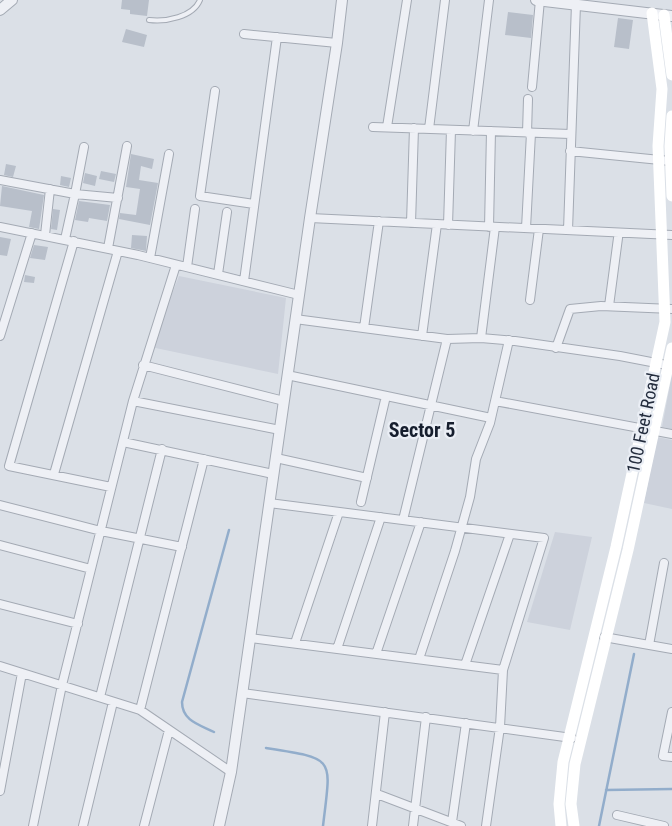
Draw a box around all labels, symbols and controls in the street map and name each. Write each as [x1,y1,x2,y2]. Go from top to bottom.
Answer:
street label: 100 Feet Road [622,371,664,475]
district label: Sector 5 [389,418,455,442]

